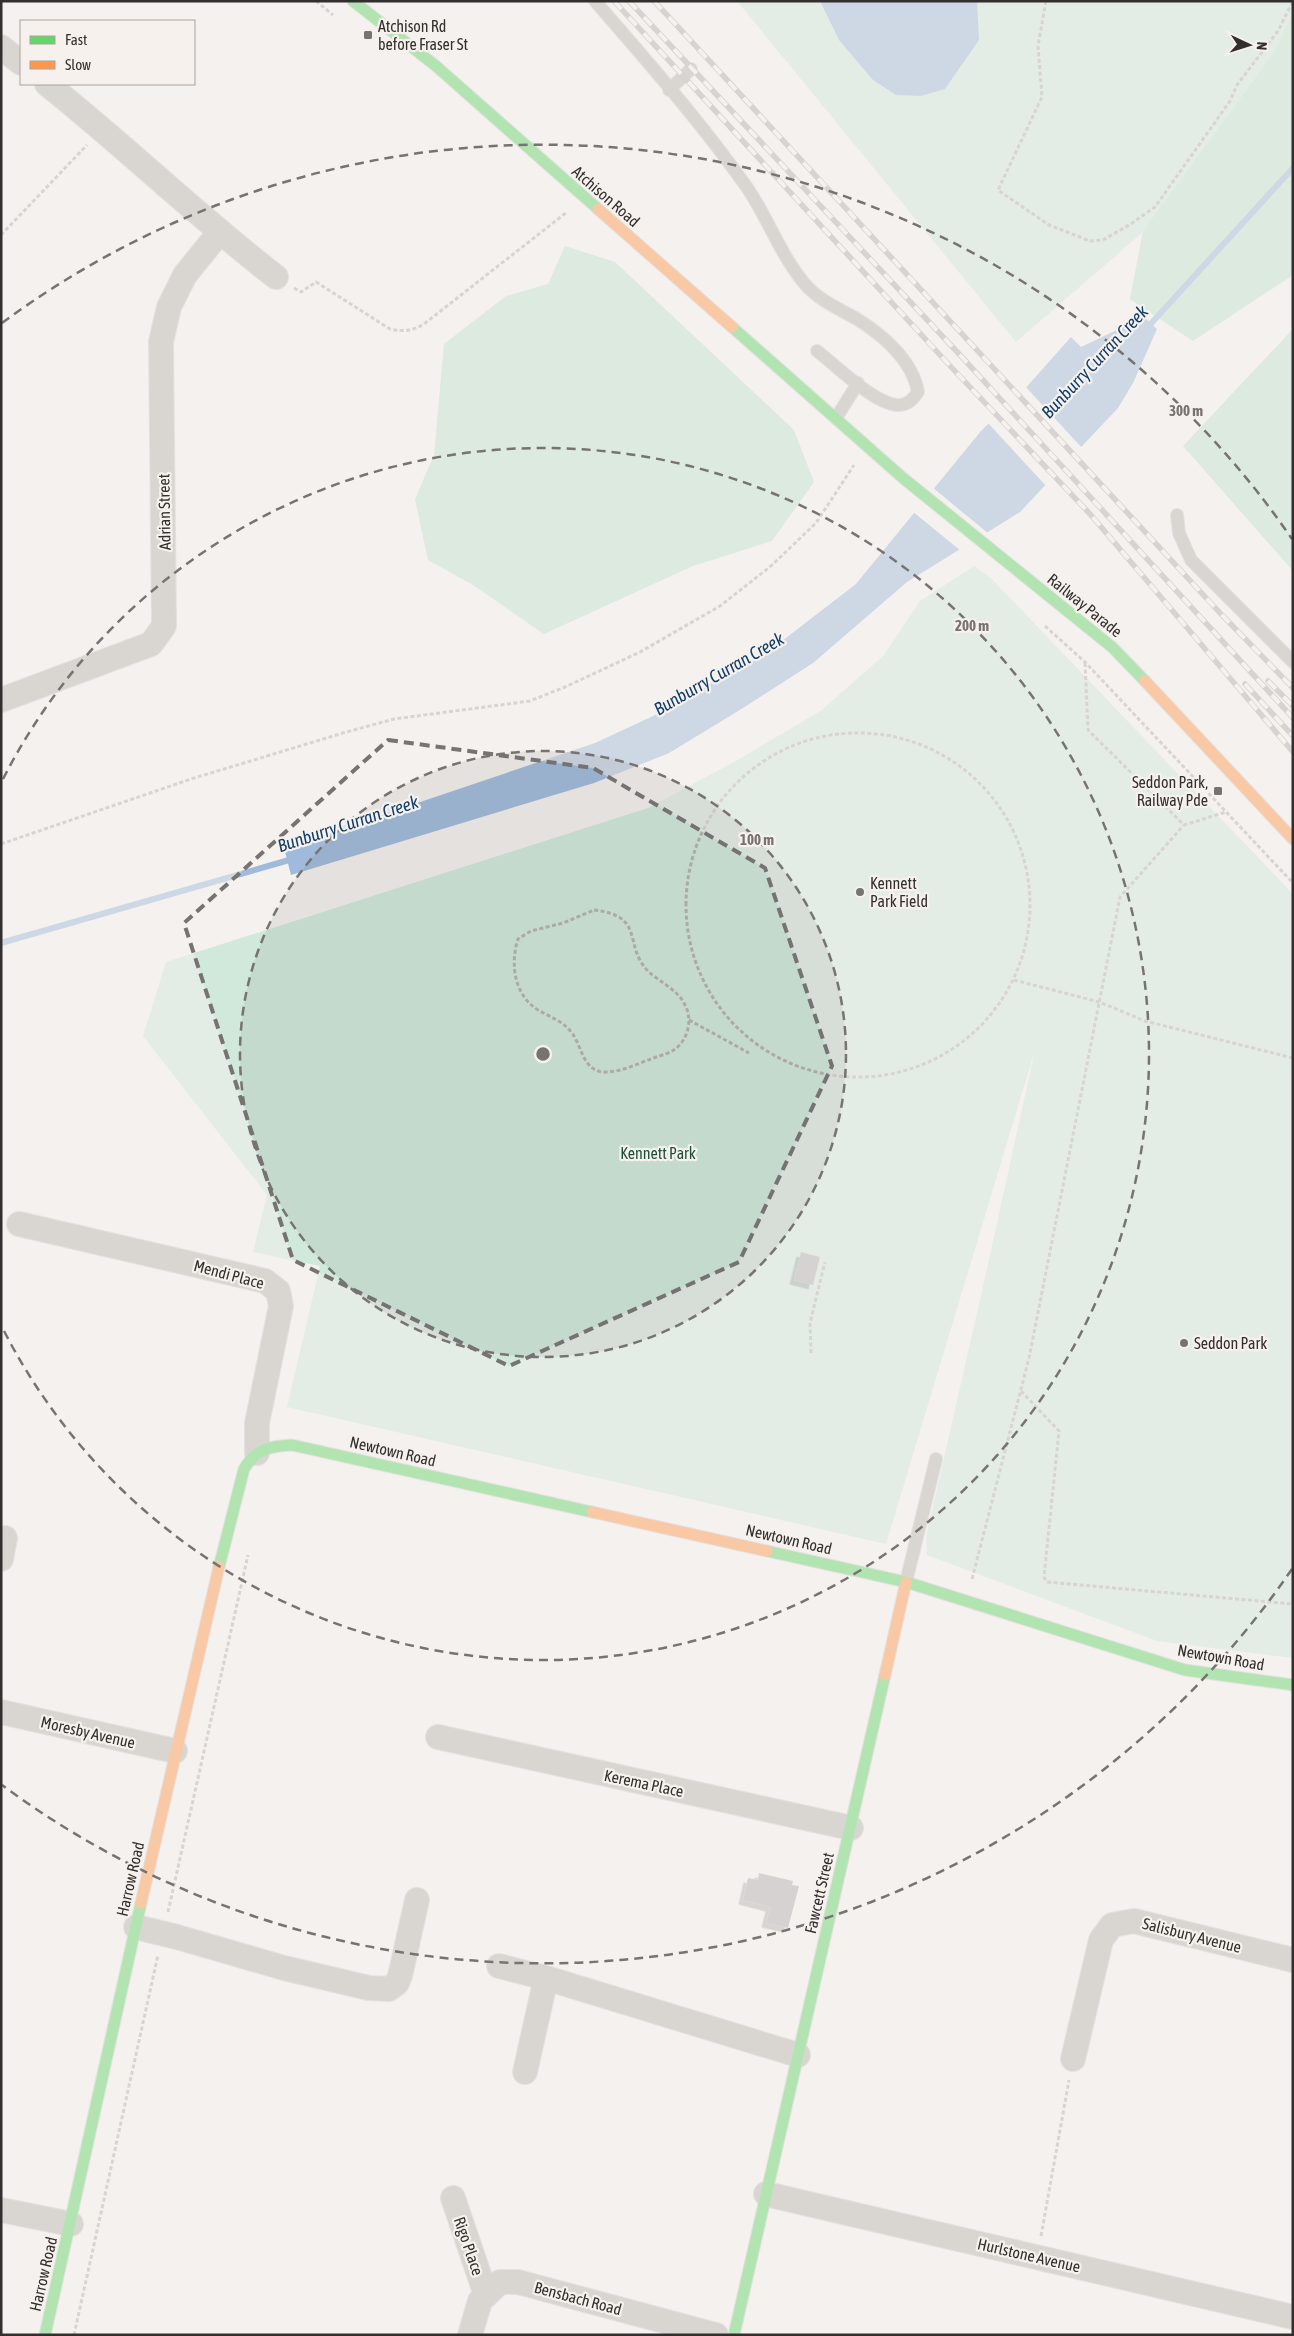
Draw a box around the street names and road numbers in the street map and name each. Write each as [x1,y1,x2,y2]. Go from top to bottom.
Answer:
street label: Atchison Road [569,162,643,230]
street label: Adrian Street [154,473,174,550]
street label: Railway Parade [1044,570,1126,641]
street label: Mendi Place [192,1256,266,1292]
street label: Newtown Road [348,1432,438,1470]
street label: Newtown Road [744,1520,834,1558]
street label: Newtown Road [1176,1641,1266,1673]
street label: Moresby Avenue [39,1712,137,1753]
street label: Kerema Place [603,1766,685,1800]
street label: Harrow Road [113,1840,147,1918]
street label: Fawcett Street [801,1850,837,1935]
street label: Salisbury Avenue [1141,1914,1243,1957]
street label: Rigo Place [450,2214,487,2278]
street label: Hurlstone Avenue [976,2234,1082,2276]
street label: Harrow Road [26,2235,60,2313]
street label: Bensbach Road [532,2278,624,2318]

